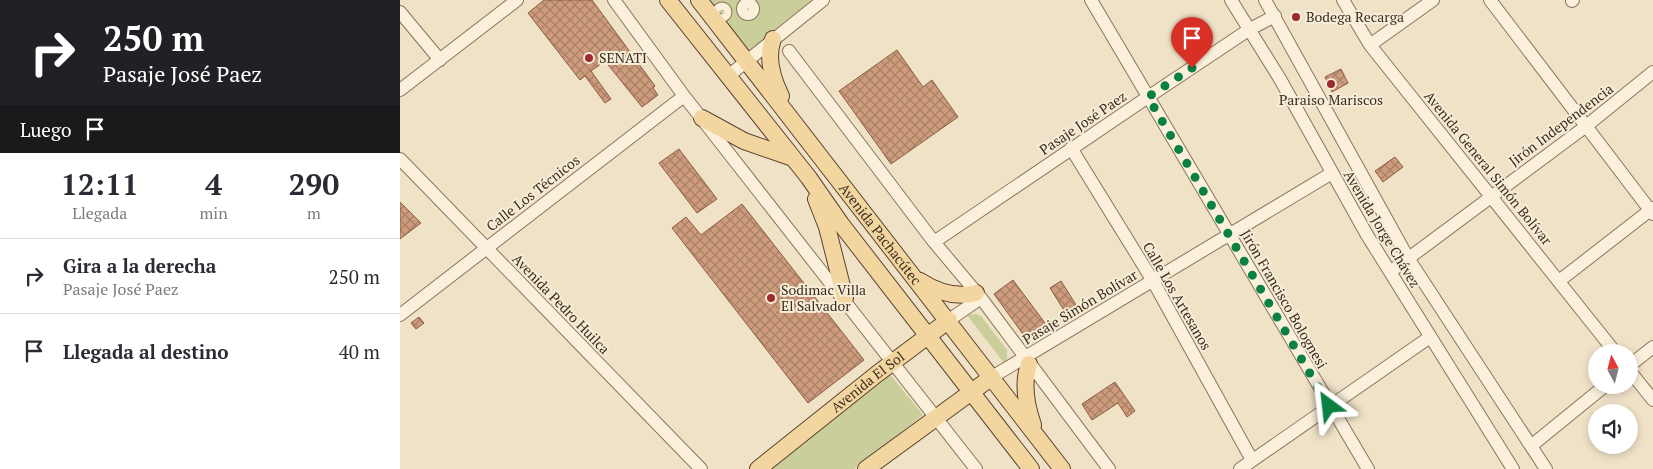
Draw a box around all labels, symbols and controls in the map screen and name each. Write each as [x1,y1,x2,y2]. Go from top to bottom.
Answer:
place label: Bodega Recarga [1306,7,1404,26]
marker: Bodega Recarga [1290,11,1302,23]
text: 250 m [103,15,204,61]
pin [1171,17,1213,68]
icon: right [20,20,85,85]
icon: arrive [1178,24,1206,52]
place label: SENATI [599,48,647,67]
marker: SENATI [583,52,595,64]
text: Pasaje José Paez [103,59,262,88]
marker: Paraiso Mariscos [1325,78,1337,90]
street label: Jirón Independencia [1505,79,1617,170]
street label: Pasaje José Paez [1035,86,1130,159]
street label: Avenida General Simón Bolívar [1420,87,1557,249]
place label: Paraiso Mariscos [1279,90,1383,109]
icon: arrive [81,115,109,143]
text: Luego [20,117,71,142]
street label: Calle Los Técnicos [482,150,583,235]
text: 12:11 [61,164,139,204]
text: 4 [205,164,222,204]
text: 290 [288,164,339,204]
street label: Avenida Jorge Chávez [1340,167,1425,291]
street label: Avenida Pachacútec [835,179,926,289]
text: Llegada [72,202,127,224]
text: min [200,202,228,224]
text: m [307,202,321,224]
street label: Jirón Francisco Bolognesi [1237,226,1332,372]
street label: Calle Los Artesanos [1139,238,1216,353]
street label: Avenida Pedro Huilca [508,249,614,358]
text: Gira a la derecha [63,253,216,278]
icon: right [20,262,48,290]
text: 250 m [329,264,380,289]
street label: Pasaje Simón Bolívar [1019,264,1141,348]
text: Pasaje José Paez [63,278,179,300]
place label: Sodimac Villa El Salvador [781,280,866,315]
marker: Sodimac Villa El Salvador [765,292,777,304]
icon: arrive [20,337,48,365]
text: Llegada al destino [63,339,229,364]
text: 40 m [339,339,380,364]
north arrow [1588,344,1638,394]
map controls [1588,344,1638,454]
street label: Avenida El Sol [827,347,908,416]
position arrow [1302,379,1354,431]
button: sound [1588,404,1638,454]

